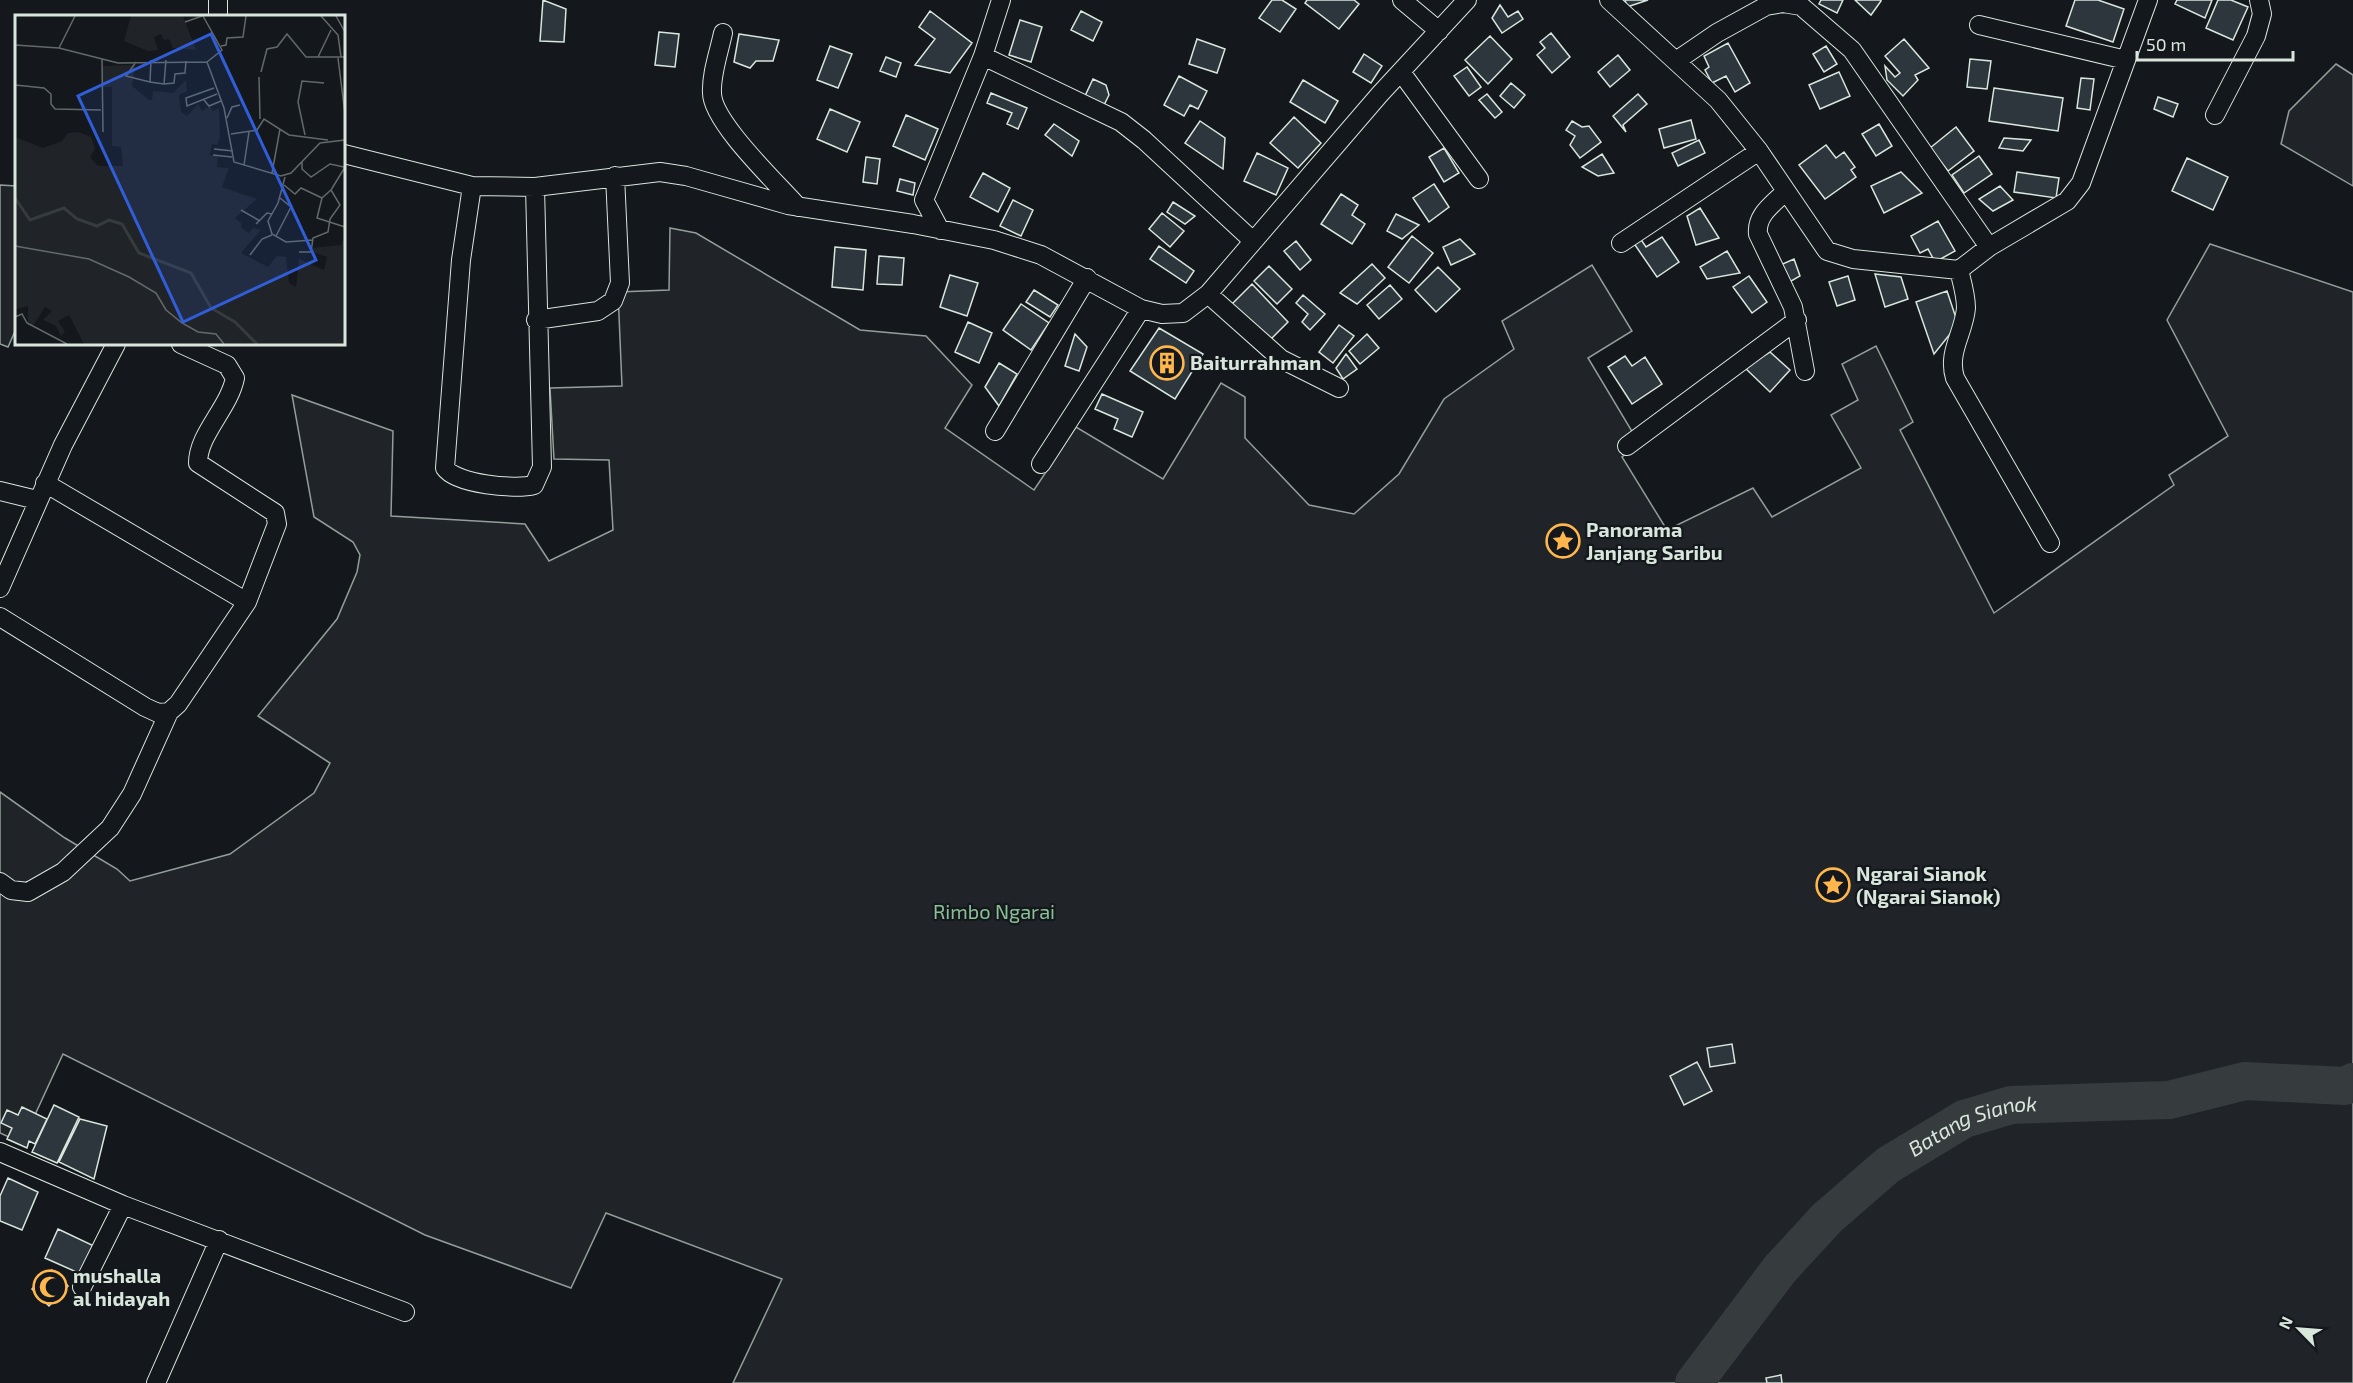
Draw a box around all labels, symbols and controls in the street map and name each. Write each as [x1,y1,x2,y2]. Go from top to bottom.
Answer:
inset map [15,15,345,345]
scale bar [2137,24,2293,62]
text: 50 m [2146,33,2186,55]
building icon: Baiturrahman [1149,345,1185,381]
place label: Baiturrahman [1190,350,1321,374]
place label: Panorama Janjang Saribu [1586,517,1723,564]
place icon: Panorama Janjang Saribu [1545,523,1581,559]
place label: Ngarai Sianok (Ngarai Sianok) [1856,861,2001,908]
place icon: Ngarai Sianok (Ngarai Sianok) [1815,867,1851,903]
park label: Rimbo Ngarai [933,899,1055,923]
water label: Batang Sianok [1903,1090,2037,1161]
place label: mushalla al hidayah [73,1263,170,1311]
mosque icon: mushalla al hidayah [32,1269,68,1305]
north arrow [2269,1299,2329,1359]
text: N [2274,1313,2296,1332]

